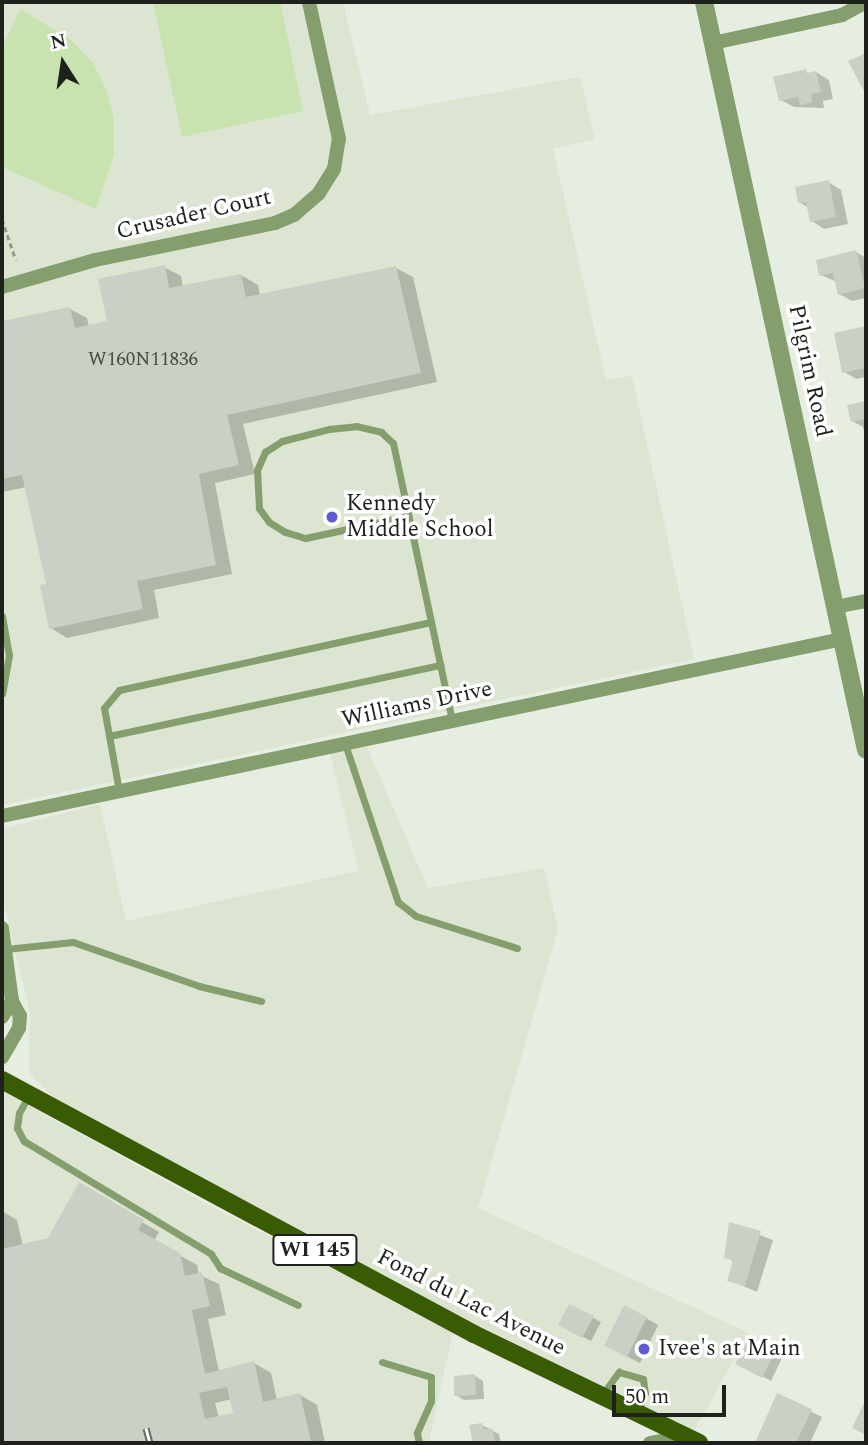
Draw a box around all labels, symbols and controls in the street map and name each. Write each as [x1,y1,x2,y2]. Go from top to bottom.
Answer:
text: N [48,26,69,58]
north arrow [28,28,98,98]
street label: Crusader Court [114,184,274,246]
street label: Pilgrim Road [782,302,836,440]
house number: W160N11836 [88,349,198,371]
place label: Kennedy Middle School [346,490,493,544]
marker: Kennedy Middle School [324,509,340,525]
street label: Williams Drive [339,676,495,734]
road number: WI 145 [271,1232,359,1268]
street label: Fond du Lac Avenue [372,1244,570,1362]
place label: Ivee's at Main [658,1335,801,1363]
marker: Ivee's at Main [636,1341,652,1357]
scale bar [616,1372,730,1416]
text: 50 m [625,1381,669,1413]

